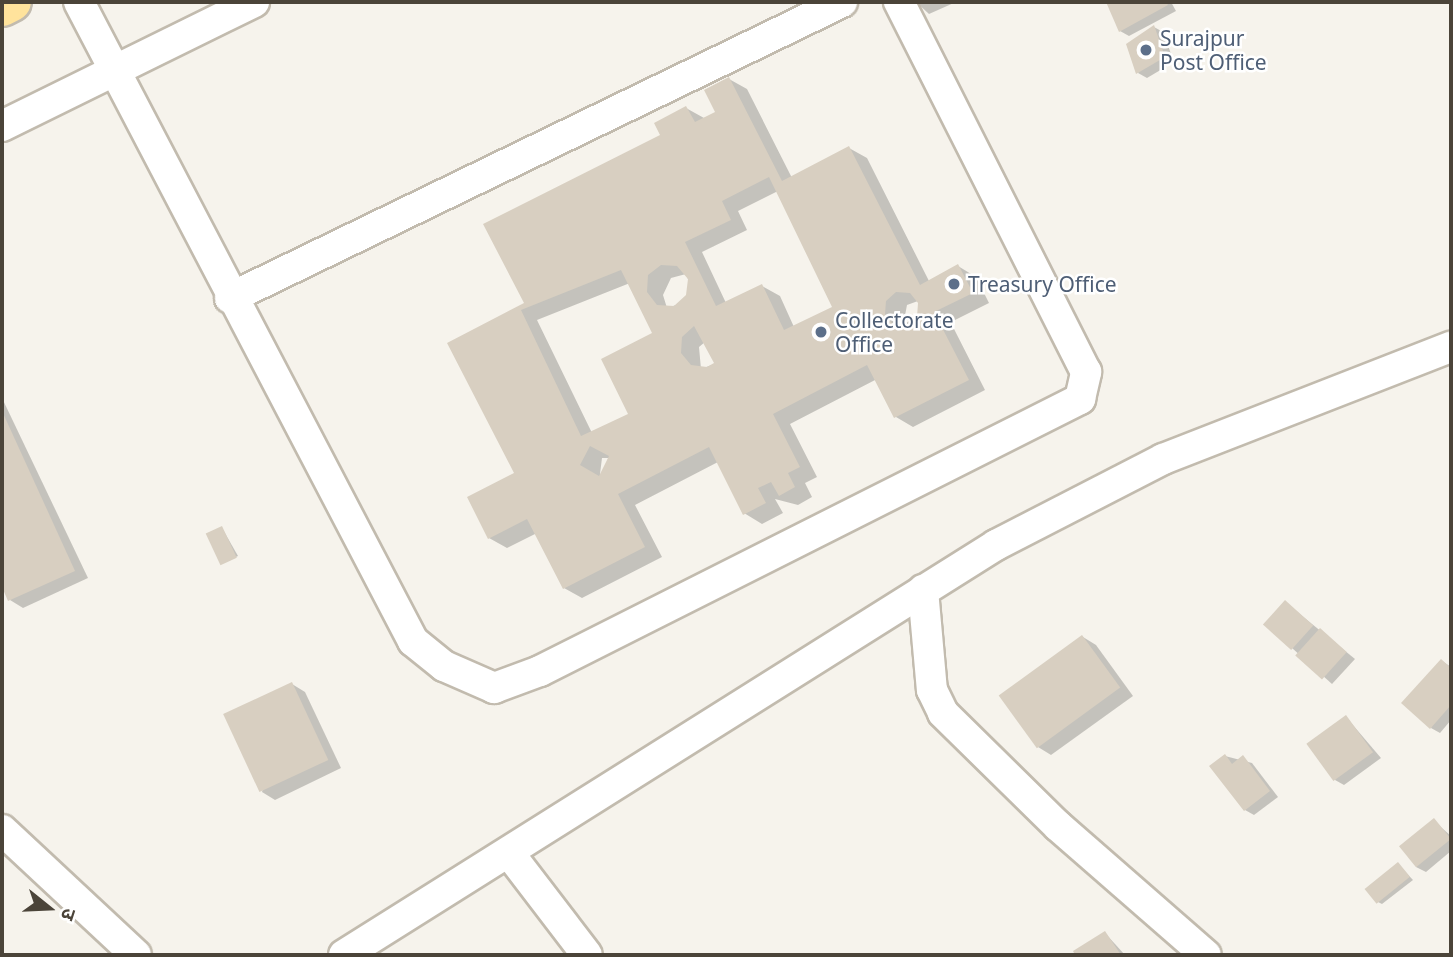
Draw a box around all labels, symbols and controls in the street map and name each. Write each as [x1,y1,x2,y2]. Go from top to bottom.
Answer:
place label: Surajpur Post Office [1160,25,1267,75]
marker: Surajpur Post Office [1138,42,1154,58]
place label: Treasury Office [968,271,1117,297]
marker: Treasury Office [946,276,962,292]
place label: Collectorate Office [835,307,953,357]
marker: Collectorate Office [813,324,829,340]
north arrow [14,873,84,943]
text: उ [55,905,83,924]

